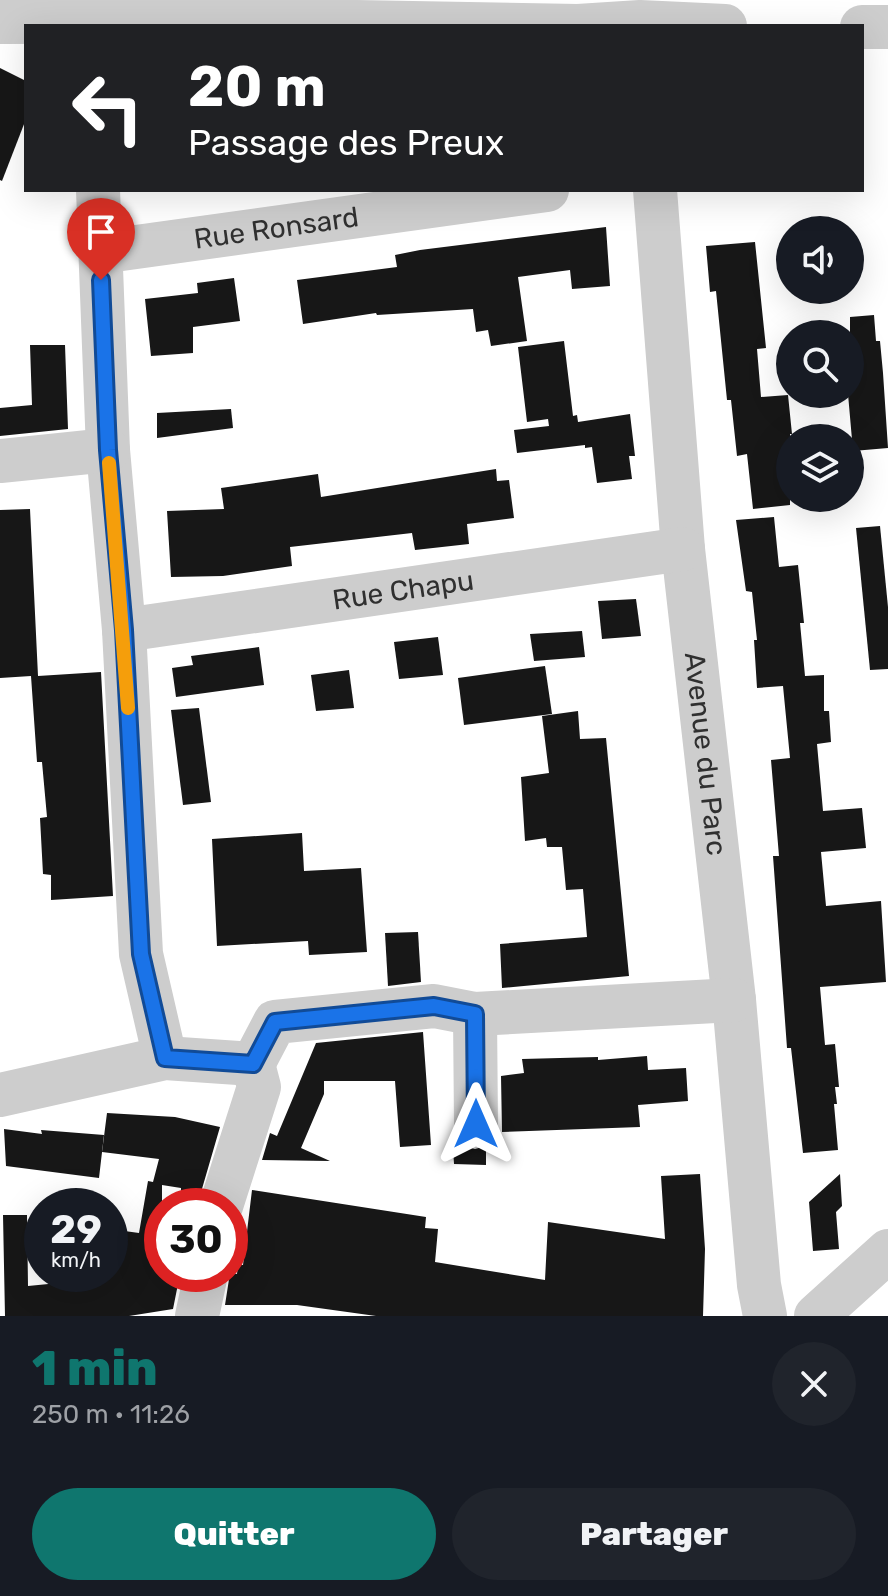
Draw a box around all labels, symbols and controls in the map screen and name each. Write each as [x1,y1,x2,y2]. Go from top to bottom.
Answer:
text: 20 m [188,54,326,120]
icon: left [56,56,160,160]
text: Passage des Preux [188,121,504,164]
pin [67,198,135,280]
street label: Rue Ronsard [192,200,361,256]
icon: arrive [79,210,123,254]
map controls [776,216,864,512]
button: sound [776,216,864,304]
button: search [776,320,864,408]
button: layers [776,424,864,512]
street label: Rue Chapu [330,564,476,617]
street label: Avenue du Parc [678,650,734,857]
position arrow [434,1082,518,1166]
speed limit sign: 30 [144,1188,248,1292]
text: 29 [50,1206,102,1253]
text: km/h [51,1248,101,1272]
text: 1 min [32,1340,158,1397]
button: close [772,1342,856,1426]
text: 250 m · 11:26 [32,1399,190,1430]
button: Quitter [32,1488,436,1580]
button: Partager [452,1488,856,1580]

